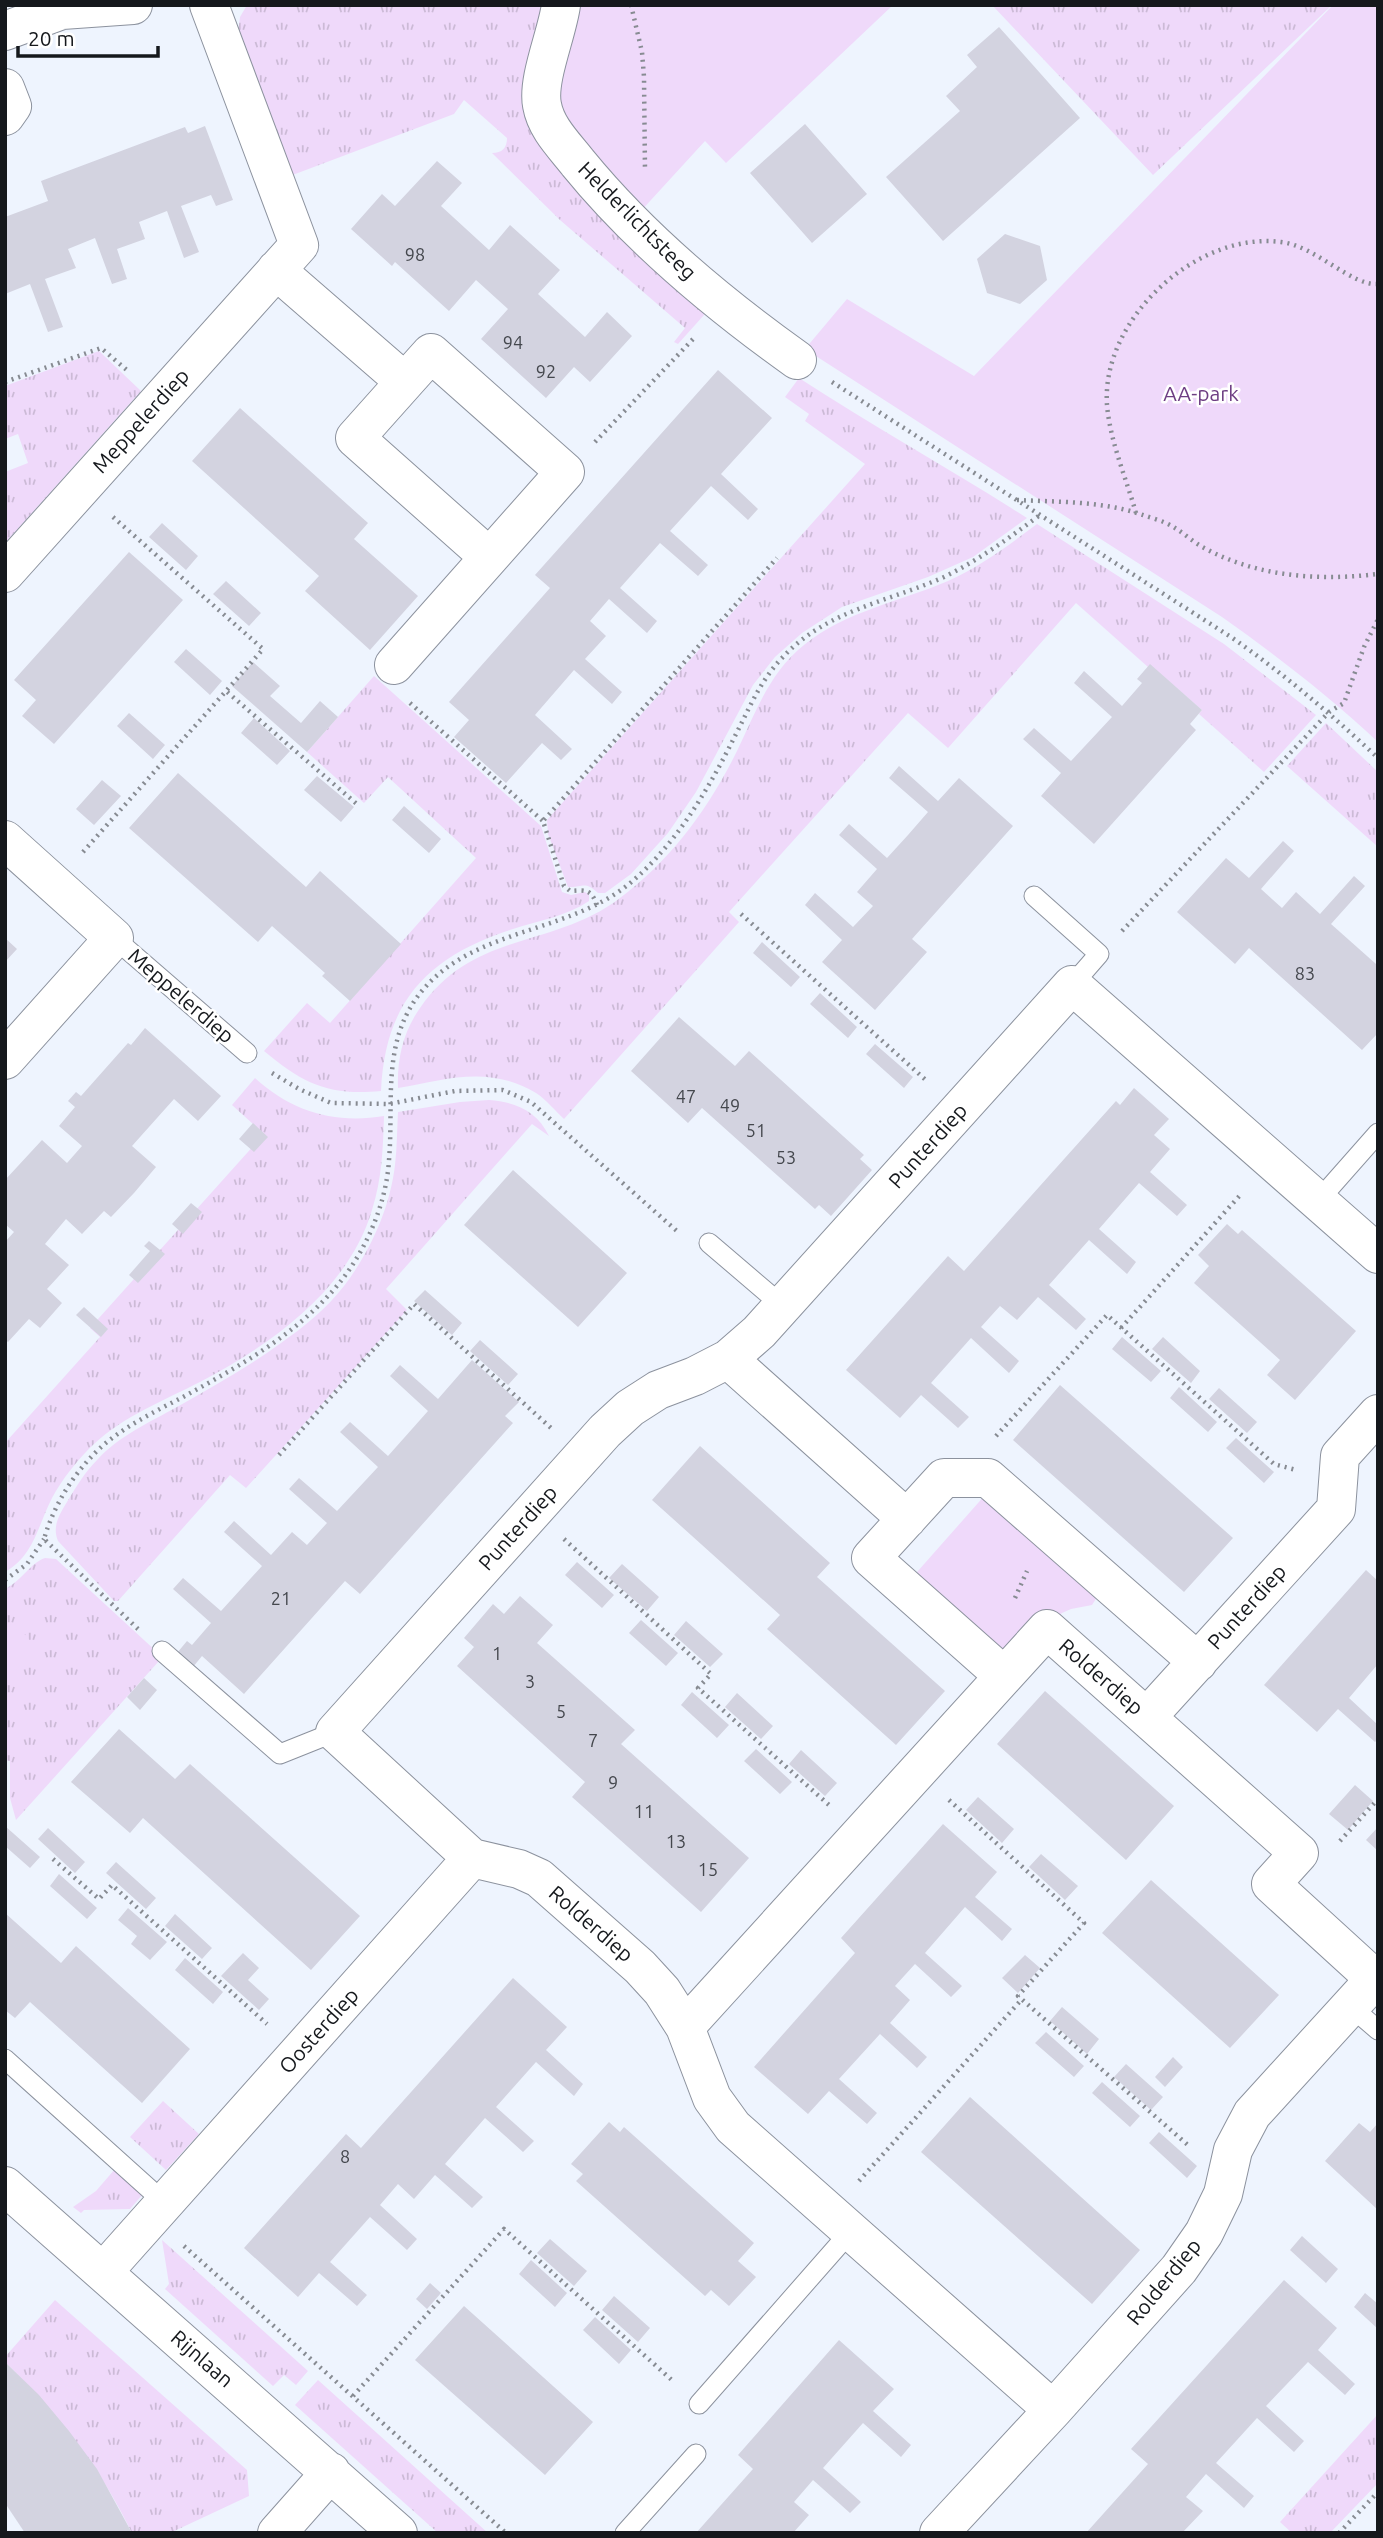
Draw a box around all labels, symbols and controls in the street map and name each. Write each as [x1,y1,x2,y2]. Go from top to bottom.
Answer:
scale bar [18,14,158,58]
text: 20 m [28,26,75,50]
street label: Helderlichtsteeg [574,156,702,284]
house number: 98 [405,244,425,264]
house number: 94 [503,332,523,352]
house number: 92 [536,361,556,381]
street label: Meppelerdiep [87,363,193,478]
park label: AA-park [1163,381,1239,405]
street label: Meppelerdiep [124,943,239,1048]
house number: 83 [1295,963,1315,983]
house number: 47 [676,1086,696,1106]
house number: 49 [720,1095,740,1115]
street label: Punterdiep [883,1098,971,1193]
house number: 51 [746,1120,766,1140]
house number: 53 [776,1147,796,1167]
street label: Punterdiep [473,1480,561,1575]
street label: Punterdiep [1202,1559,1290,1654]
house number: 21 [271,1588,291,1608]
street label: Rolderdiep [1055,1633,1149,1719]
house number: 1 [492,1643,502,1663]
house number: 3 [525,1671,535,1691]
house number: 5 [556,1701,566,1721]
house number: 7 [588,1730,598,1750]
house number: 9 [608,1772,618,1792]
house number: 11 [634,1801,654,1821]
house number: 13 [666,1831,686,1851]
house number: 15 [698,1859,718,1879]
street label: Rolderdiep [545,1880,639,1966]
street label: Oosterdiep [274,1983,363,2078]
house number: 8 [340,2146,350,2166]
street label: Rolderdiep [1121,2233,1205,2329]
street label: Rijnlaan [167,2325,239,2392]

